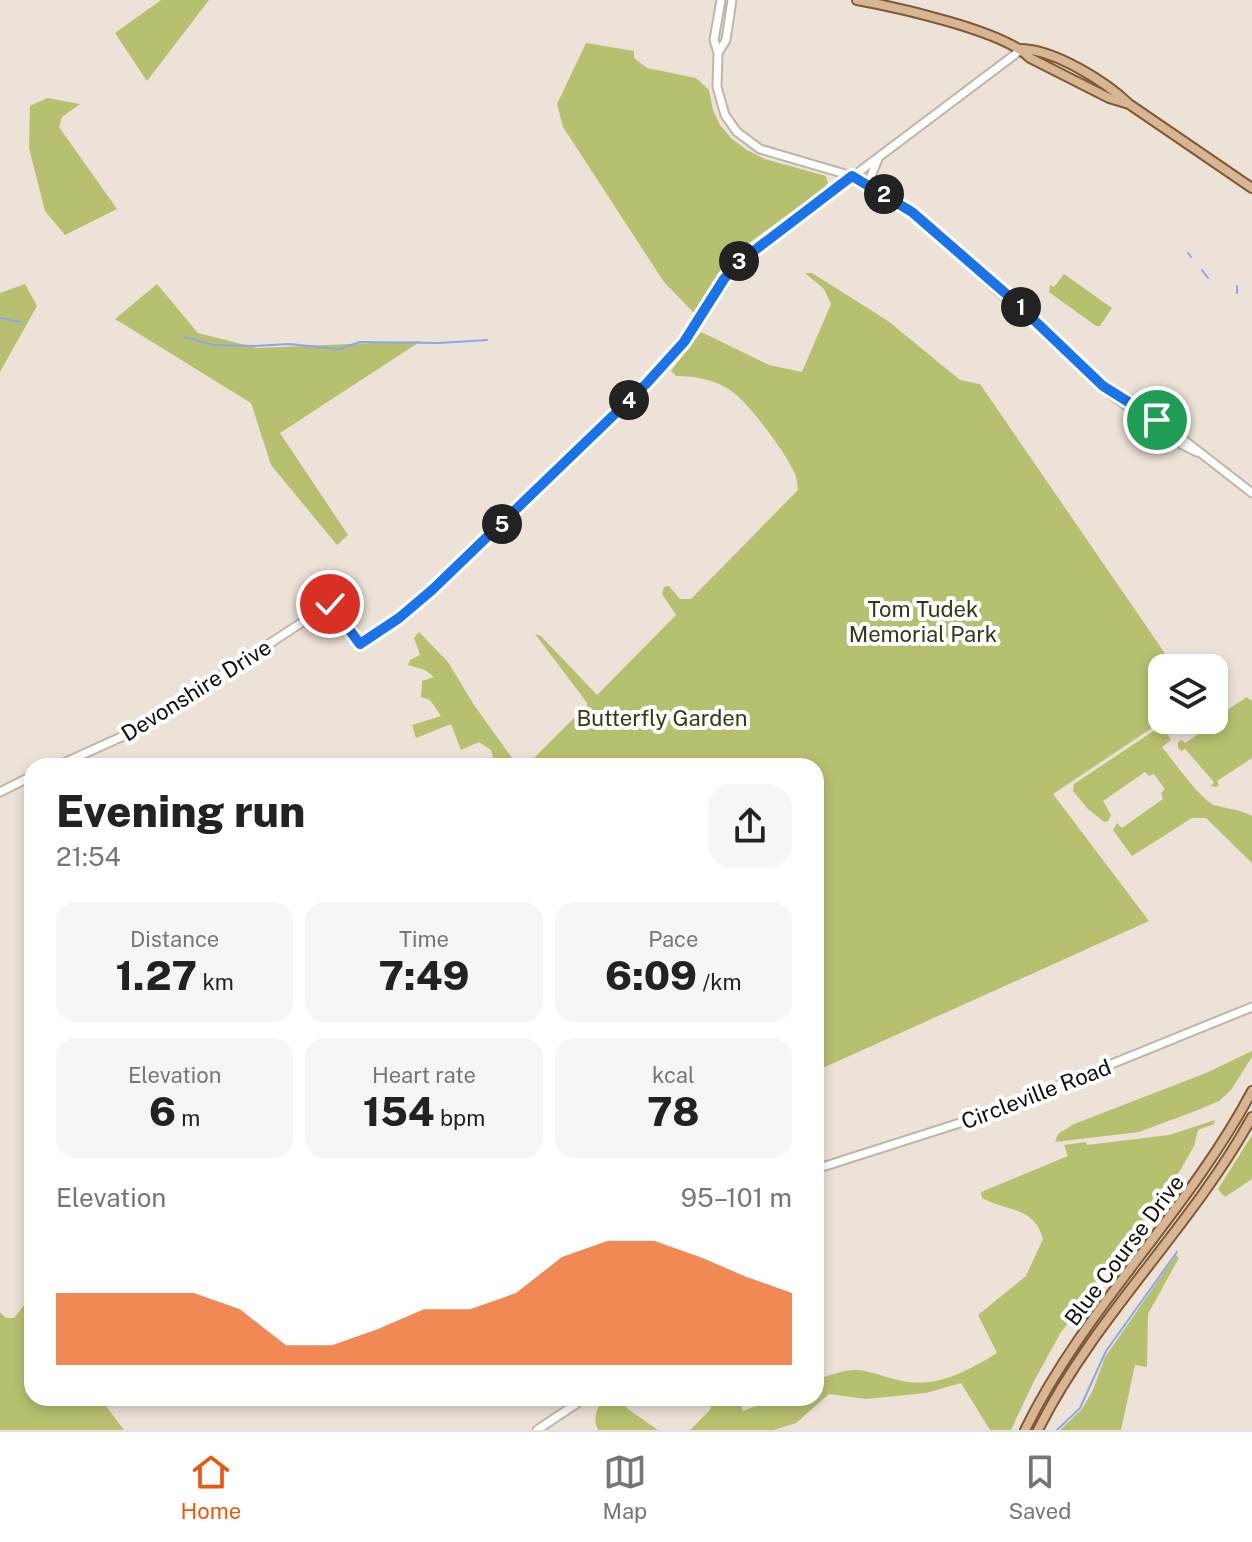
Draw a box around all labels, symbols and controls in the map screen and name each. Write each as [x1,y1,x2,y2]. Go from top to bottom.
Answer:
pin: 2 [864,174,904,214]
text: 2 [877,181,891,207]
pin: 3 [719,241,759,281]
text: 3 [732,248,746,274]
pin: 1 [1001,287,1041,327]
text: 1 [1016,294,1026,320]
pin: 4 [609,380,649,420]
pin [1123,386,1191,454]
text: 4 [622,387,636,413]
icon: arrive [1135,398,1179,442]
pin: 5 [482,504,522,544]
text: 5 [495,511,509,537]
pin [296,570,364,638]
icon: check [308,582,352,626]
park label: Tom Tudek Memorial Park [849,596,997,647]
street label: Devonshire Drive [116,634,276,746]
map controls [1148,654,1228,734]
button: layers [1148,654,1228,734]
park label: Butterfly Garden [577,705,747,731]
button: share [708,784,792,868]
text: Evening run [56,785,305,837]
text: 21:54 [56,841,121,872]
text: Distance [130,926,219,952]
text: Time [399,926,449,952]
text: Pace [648,926,698,952]
text: 1.27 [116,952,197,999]
text: 7:49 [379,952,469,999]
text: 6:09 [605,952,697,999]
text: km [197,969,234,995]
text: /km [697,969,742,995]
street label: Circleville Road [957,1054,1115,1134]
text: Elevation [128,1062,221,1088]
text: Heart rate [372,1062,476,1088]
text: kcal [652,1062,695,1088]
text: 6 [149,1088,176,1135]
text: 154 [363,1088,435,1135]
text: 78 [647,1088,700,1135]
text: m [176,1105,200,1131]
text: bpm [435,1105,485,1131]
street label: Blue Course Drive [1059,1170,1189,1330]
text: Elevation [56,1182,166,1213]
text: 95–101 m [681,1182,792,1213]
tab: Home [181,1450,241,1524]
tab: Map [602,1450,647,1524]
tab: Saved [1008,1450,1071,1524]

